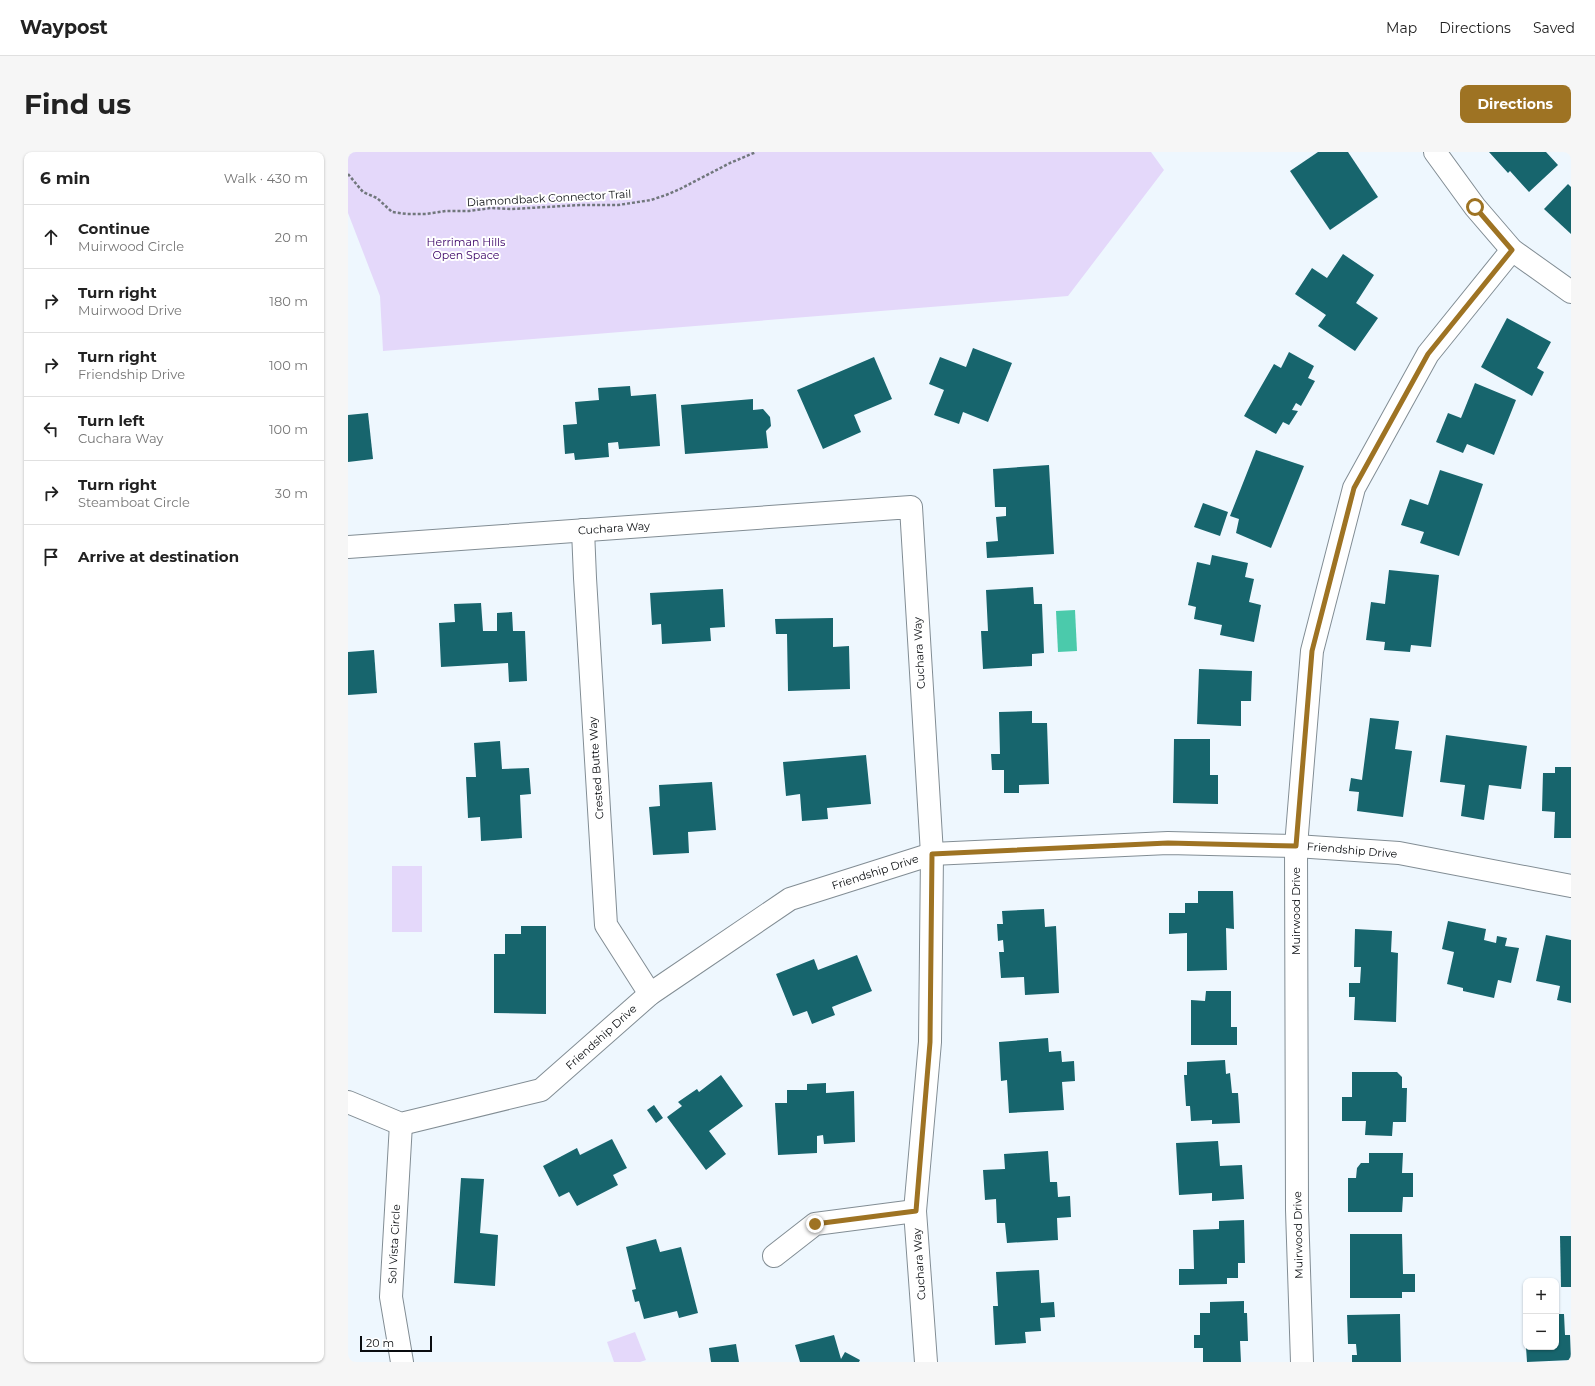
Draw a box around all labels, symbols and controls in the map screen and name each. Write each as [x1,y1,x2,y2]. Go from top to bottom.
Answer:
text: Waypost [20,16,108,39]
text: Map [1386,19,1417,37]
text: Directions [1439,19,1511,37]
text: Saved [1533,19,1575,37]
button: Directions [1460,85,1571,123]
text: Find us [24,87,131,121]
text: 6 min [40,168,90,188]
text: Walk · 430 m [224,170,308,186]
street label: Diamondback Connector Trail [466,187,632,209]
route start [1466,198,1484,216]
text: Continue [78,219,150,238]
icon: ahead [40,226,62,248]
text: 20 m [275,229,308,245]
park label: Herriman Hills Open Space [427,235,506,262]
text: Muirwood Circle [78,238,184,254]
text: Turn right [78,283,157,302]
icon: right [40,290,62,312]
text: 180 m [269,293,308,309]
text: Muirwood Drive [78,302,182,318]
text: Turn right [78,347,157,366]
icon: right [40,354,62,376]
text: 100 m [269,357,308,373]
text: Friendship Drive [78,366,185,382]
text: Turn left [78,411,145,430]
icon: left [40,418,62,440]
text: 100 m [269,421,308,437]
text: Cuchara Way [78,430,163,446]
text: Turn right [78,475,157,494]
icon: right [40,482,62,504]
text: 30 m [275,485,308,501]
text: Steamboat Circle [78,494,190,510]
street label: Cuchara Way [577,518,651,538]
icon: arrive [40,546,62,568]
text: Arrive at destination [78,547,239,566]
street label: Cuchara Way [910,617,928,689]
street label: Crested Butte Way [585,716,607,820]
street label: Friendship Drive [1306,839,1398,861]
street label: Friendship Drive [830,851,921,893]
street label: Muirwood Drive [1289,867,1303,955]
street label: Friendship Drive [563,1001,640,1073]
street label: Muirwood Drive [1290,1191,1306,1279]
street label: Sol Vista Circle [385,1203,403,1284]
route end [806,1215,824,1233]
street label: Cuchara Way [909,1227,929,1301]
map controls [1523,1278,1559,1350]
button: + [1523,1278,1559,1314]
button: − [1523,1314,1559,1350]
scale bar [360,1334,432,1353]
text: 20 m [366,1336,394,1350]

